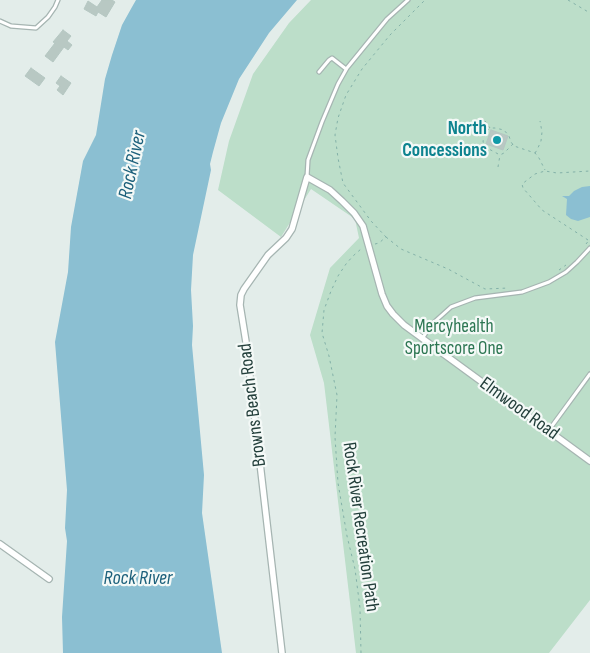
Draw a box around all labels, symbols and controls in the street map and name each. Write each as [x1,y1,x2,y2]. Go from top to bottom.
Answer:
place label: North Concessions [402,118,487,162]
water label: Rock River [114,129,152,201]
marker: North Concessions [491,134,503,146]
park label: Mercyhealth Sportscore One [405,316,503,360]
street label: Browns Beach Road [234,342,272,468]
street label: Elmwood Road [475,373,563,445]
street label: Rock River Recreation Path [337,441,383,613]
water label: Rock River [104,567,172,591]

